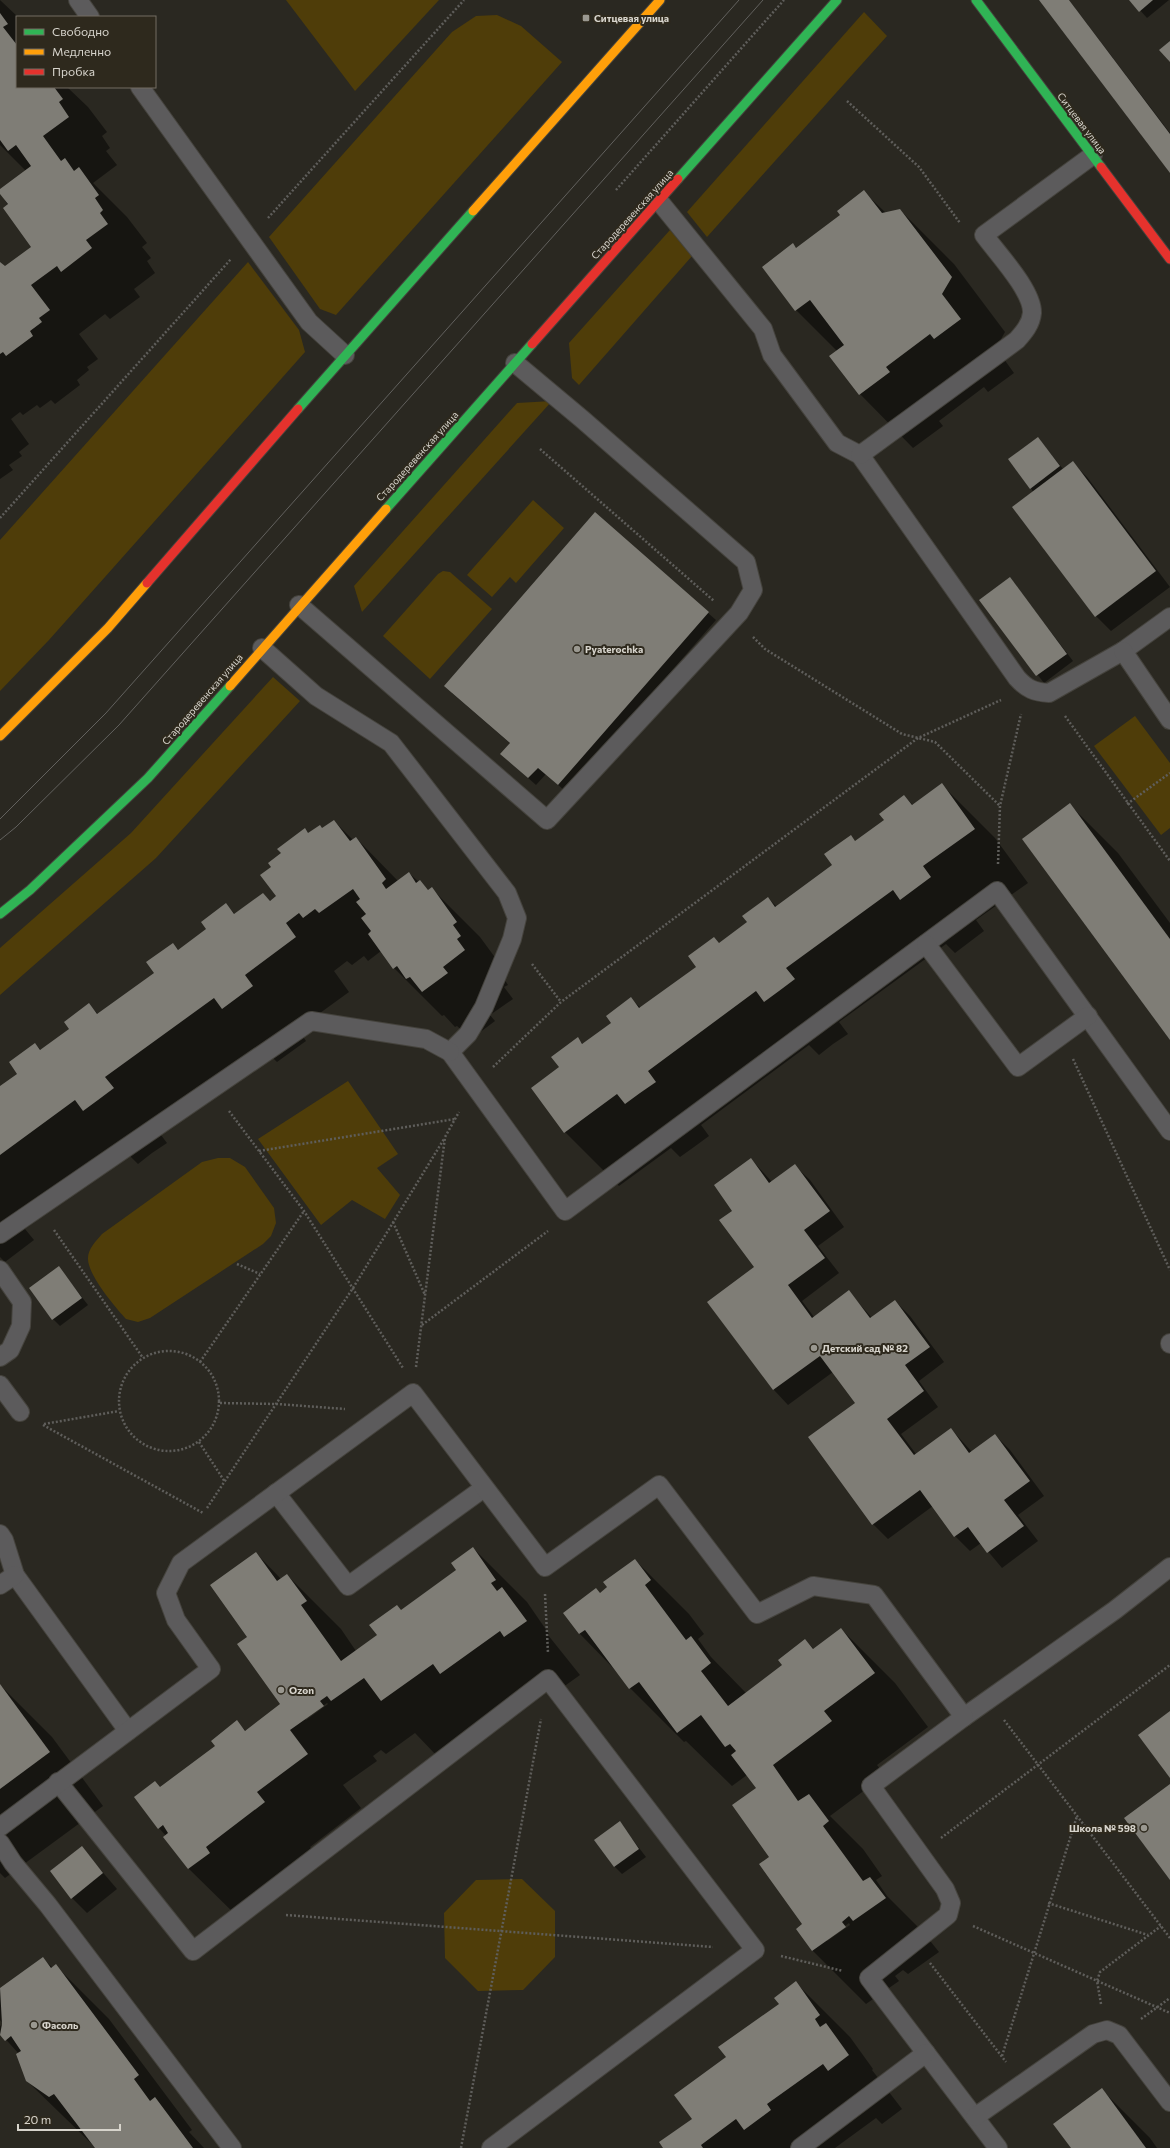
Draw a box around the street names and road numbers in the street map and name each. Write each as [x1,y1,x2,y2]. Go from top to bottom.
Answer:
street label: Ситцевая улица [1055,90,1109,156]
street label: Стародеревенская улица [588,167,676,261]
street label: Стародеревенская улица [373,409,461,503]
street label: Стародеревенская улица [159,651,245,747]

